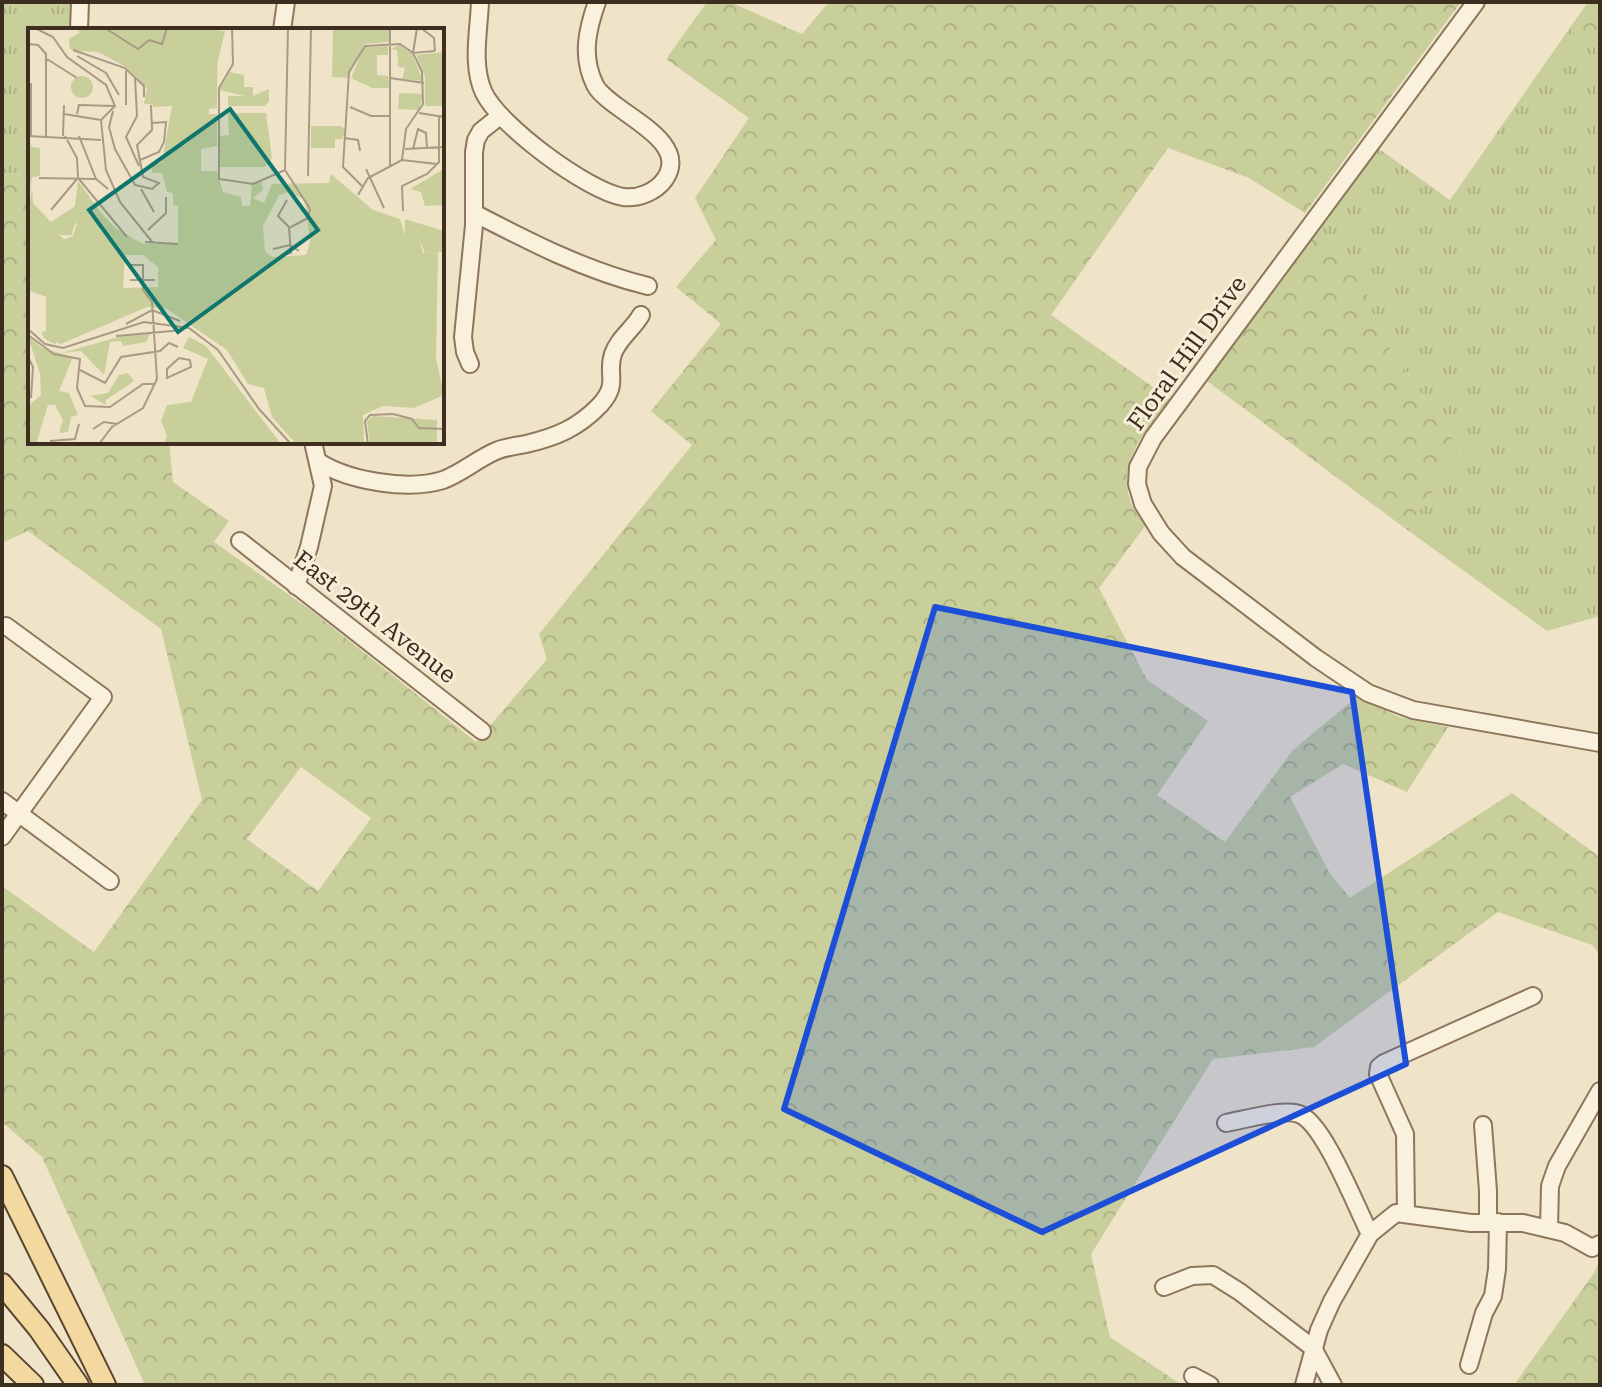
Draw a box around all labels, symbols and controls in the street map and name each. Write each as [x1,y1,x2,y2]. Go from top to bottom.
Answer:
inset map [28,28,444,444]
street label: Floral Hill Drive [1122,270,1252,436]
street label: East 29th Avenue [288,545,462,689]

